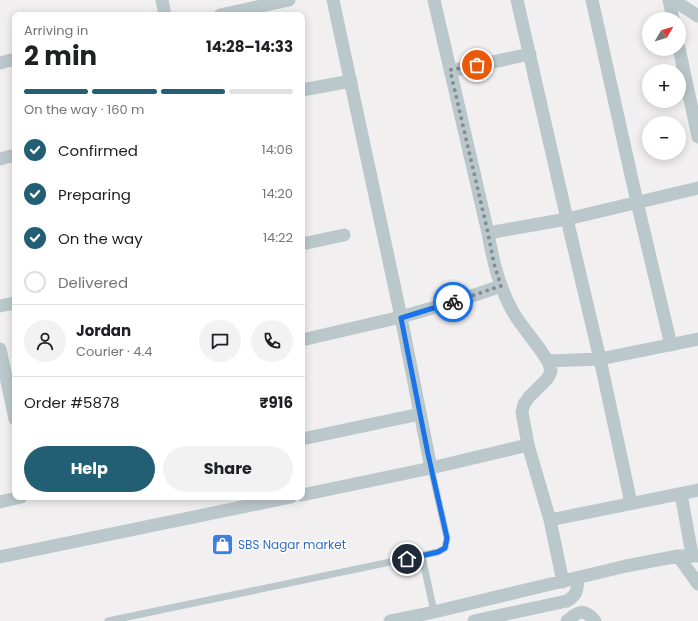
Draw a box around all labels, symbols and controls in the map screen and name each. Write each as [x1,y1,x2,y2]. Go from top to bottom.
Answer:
north arrow [642,12,686,56]
map controls [642,12,686,160]
text: Arriving in [24,21,88,40]
text: 14:28–14:33 [206,36,293,57]
text: 2 min [24,38,97,74]
pin [460,48,494,82]
icon: bag [466,54,488,76]
button: + [642,64,686,108]
text: On the way · 160 m [24,100,145,119]
button: − [642,116,686,160]
icon: check [24,139,46,161]
text: Confirmed [58,140,138,161]
text: 14:06 [261,140,293,159]
icon: check [24,183,46,205]
text: Preparing [58,184,131,205]
text: 14:20 [262,184,293,203]
icon: check [24,227,46,249]
text: On the way [58,228,143,249]
text: 14:22 [263,228,293,247]
text: Delivered [58,272,128,293]
courier [433,282,473,322]
icon: bike [442,291,464,313]
button: person [24,320,66,362]
text: Jordan [76,320,131,341]
button: chat [199,320,241,362]
button: phone [251,320,293,362]
text: Courier · 4.4 [76,342,152,361]
text: Order #5878 [24,392,120,413]
text: ₹916 [260,392,293,413]
button: Help [24,446,155,492]
button: Share [163,446,293,492]
shop icon: SBS Nagar market [210,532,236,558]
place label: SBS Nagar market [238,536,346,553]
pin [390,542,424,576]
icon: home [396,548,418,570]

